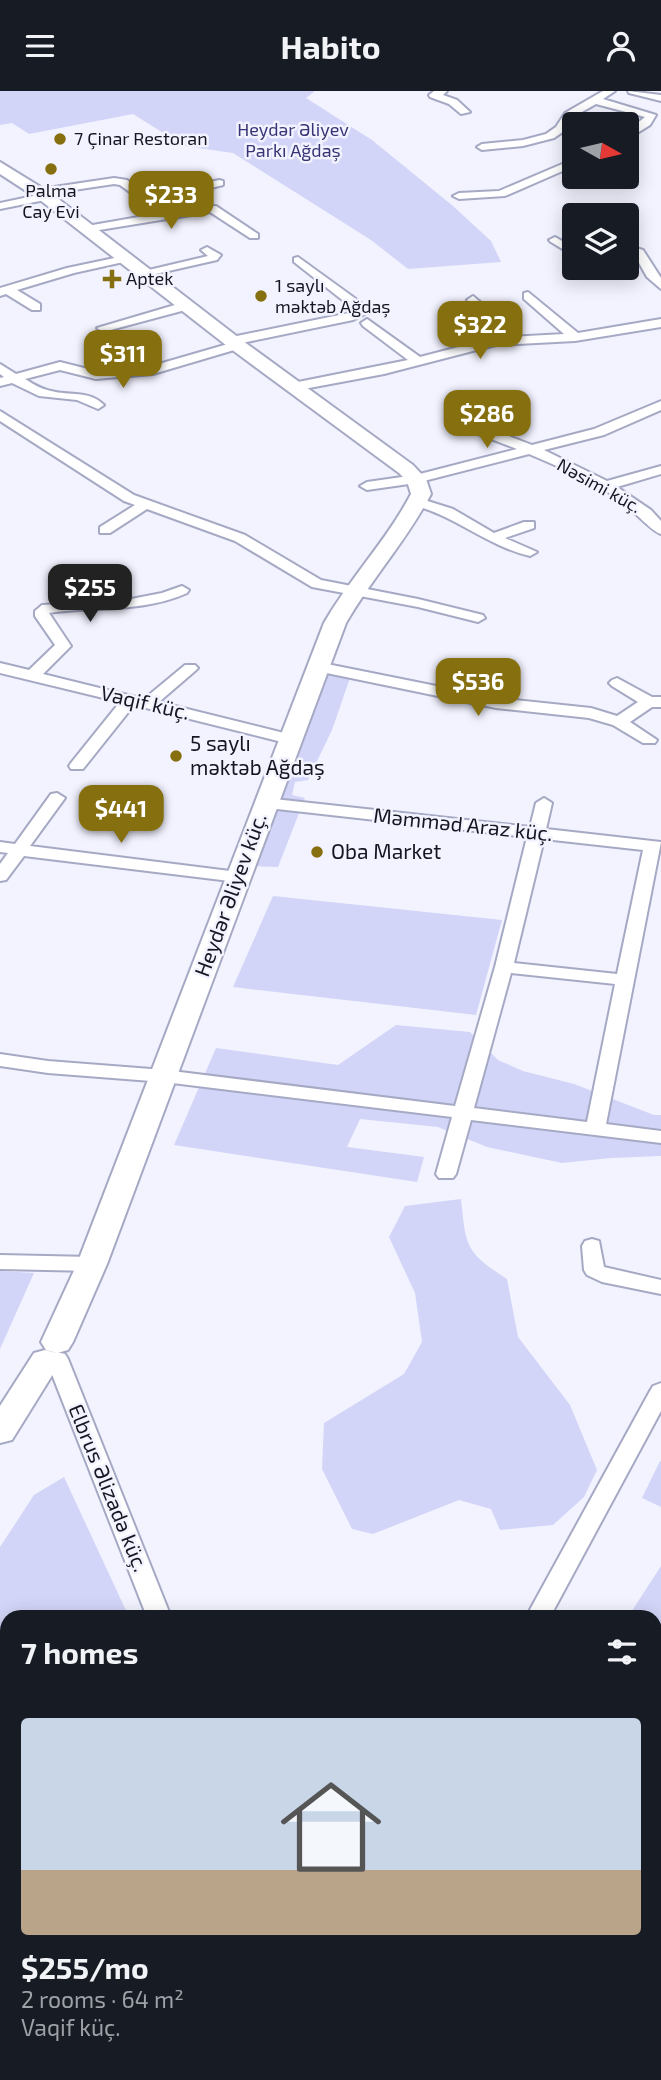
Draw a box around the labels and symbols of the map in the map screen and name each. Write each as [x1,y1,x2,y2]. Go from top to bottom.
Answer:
north arrow [562,112,639,189]
park label: Heydər Əliyev Parkı Ağdaş [237,118,349,162]
place label: 7 Çinar Restoran [74,127,208,150]
marker: 7 Çinar Restoran [52,131,68,147]
marker: Palma Cay Evi [43,161,59,177]
pin: $233 [130,171,212,231]
place label: Palma Cay Evi [22,179,80,222]
place label: Aptek [126,267,173,289]
marker: Aptek [104,271,120,287]
place label: 1 saylı məktəb Ağdaş [275,274,390,318]
marker: 1 saylı məktəb Ağdaş [253,288,269,304]
pin: $322 [439,301,521,361]
pin: $311 [82,331,164,390]
pin: $286 [446,391,528,450]
street label: Nəsimi küç. [553,453,645,518]
pin: $255 [49,565,131,624]
pin: $536 [437,659,519,718]
street label: Vaqif küç. [98,679,192,726]
place label: 5 saylı məktəb Ağdaş [190,730,325,781]
marker: 5 saylı məktəb Ağdaş [168,748,184,764]
pin: $441 [80,785,162,845]
street label: Məmməd Araz küç. [372,802,554,847]
street label: Heydər Əliyev küç. [188,809,273,980]
place label: Oba Market [331,838,441,863]
marker: Oba Market [309,844,325,860]
street label: Elbrus Əlizadə küç. [63,1400,154,1576]

